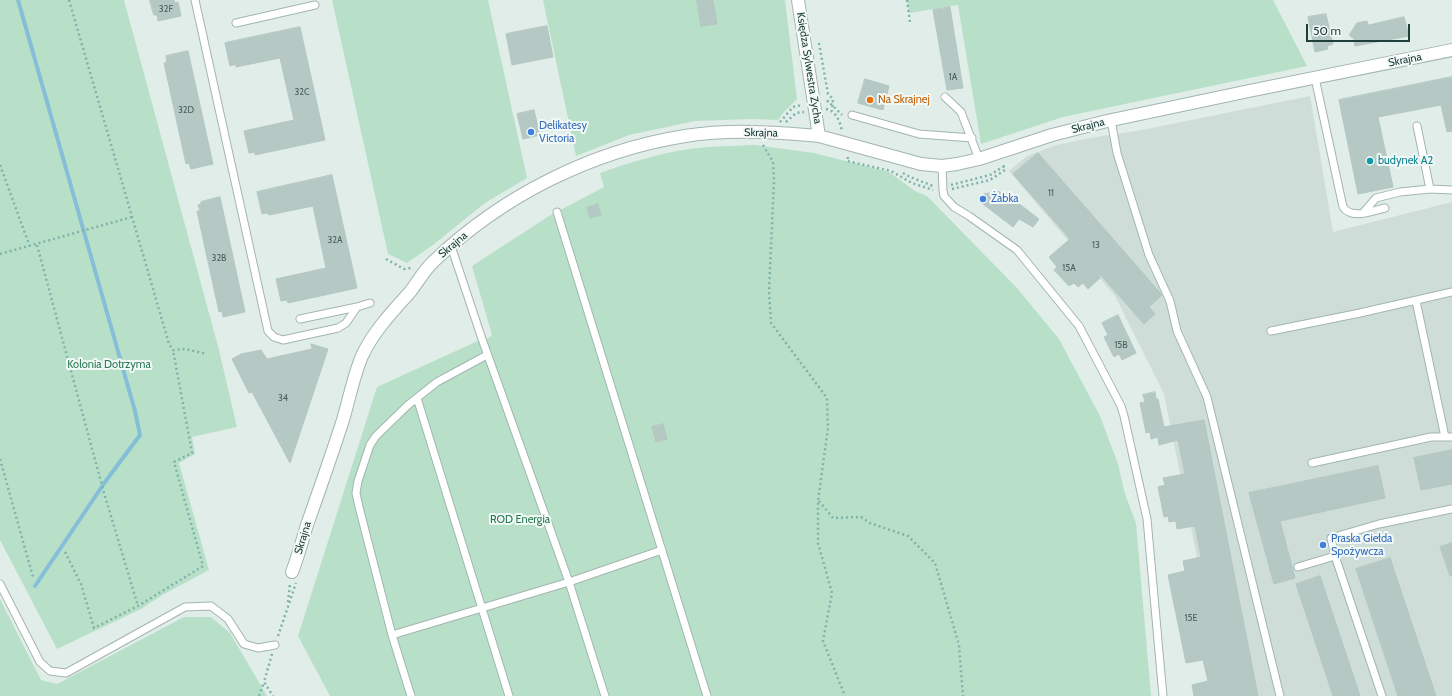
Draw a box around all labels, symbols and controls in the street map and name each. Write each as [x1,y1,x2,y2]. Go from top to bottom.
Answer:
house number: 32F [159,4,173,14]
street label: Księdza Sylwestra Zycha [794,11,824,125]
scale bar [1308,16,1412,42]
text: 50 m [1313,23,1341,38]
street label: Skrajna [1387,50,1423,70]
house number: 1A [949,72,957,82]
house number: 32C [294,87,310,97]
place label: Na Skrajnej [878,93,930,107]
marker: Na Skrajnej [865,95,875,105]
house number: 32D [178,105,194,115]
street label: Skrajna [1070,116,1106,136]
place label: Delikatesy Victoria [539,119,587,145]
street label: Skrajna [744,126,778,140]
marker: Delikatesy Victoria [526,127,536,137]
place label: budynek A2 [1378,154,1433,168]
marker: budynek A2 [1365,156,1375,166]
house number: 11 [1048,188,1054,198]
place label: Żabka [991,192,1019,206]
marker: Żabka [978,194,988,204]
street label: Skrajna [436,229,470,261]
house number: 32A [327,235,343,245]
house number: 13 [1092,240,1100,250]
house number: 32B [212,253,226,263]
house number: 15A [1062,263,1076,273]
house number: 15B [1114,340,1128,350]
park label: Kolonia Dotrzyma [67,358,151,372]
house number: 34 [278,393,288,403]
park label: ROD Energia [490,513,550,527]
street label: Skrajna [292,520,314,556]
place label: Praska Giełda Spożywcza [1331,532,1392,558]
marker: Praska Giełda Spożywcza [1318,540,1328,550]
house number: 15E [1185,613,1197,623]

